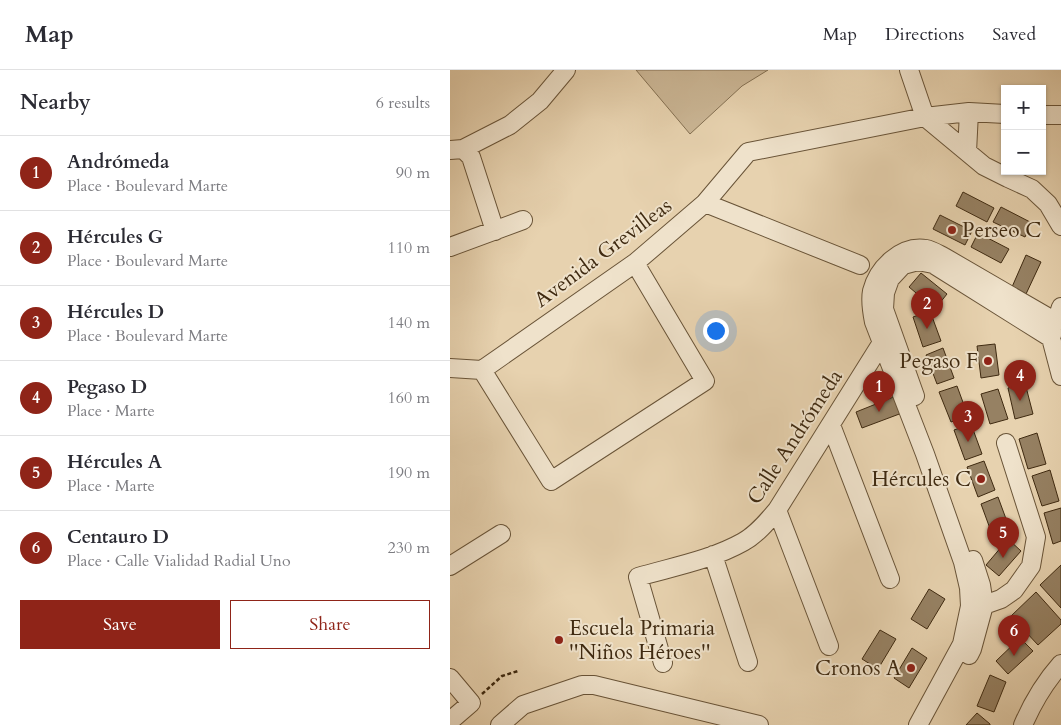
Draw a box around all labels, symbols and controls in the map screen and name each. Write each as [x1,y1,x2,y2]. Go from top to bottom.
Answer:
text: Map [25,18,74,51]
text: Map [823,22,857,47]
text: Directions [885,22,964,47]
text: Saved [992,22,1036,47]
map controls [1001,85,1046,175]
button: + [1001,85,1046,130]
text: Nearby [20,88,91,117]
text: 6 results [376,92,430,114]
button: − [1001,130,1046,175]
text: Andrómeda [67,149,169,175]
text: 1 [32,162,40,184]
text: 90 m [396,162,430,184]
text: Place · Boulevard Marte [67,175,228,197]
street label: Avenida Grevilleas [528,192,678,314]
place label: Perseo C [962,216,1041,245]
text: Hércules G [67,224,163,250]
marker: Perseo C [946,224,958,236]
text: 2 [32,237,40,259]
text: 110 m [388,237,430,259]
text: Place · Boulevard Marte [67,250,228,272]
pin: 2 [911,288,943,329]
text: Hércules D [67,299,164,325]
text: 3 [32,312,40,334]
text: 140 m [388,312,430,334]
your location [703,318,729,344]
text: Place · Boulevard Marte [67,325,228,347]
place label: Pegaso F [899,347,978,376]
marker: Pegaso F [982,355,994,367]
pin: 4 [1004,360,1036,401]
street label: Calle Andrómeda [740,364,850,510]
pin: 1 [863,371,895,412]
text: Pegaso D [67,374,147,400]
text: 4 [32,387,40,409]
text: 160 m [388,387,430,409]
text: Place · Marte [67,400,155,422]
pin: 3 [952,401,984,442]
text: Hércules A [67,449,162,475]
text: 5 [32,462,40,484]
text: 190 m [388,462,430,484]
place label: Hércules C [872,465,971,494]
marker: Hércules C [975,473,987,485]
text: Place · Marte [67,475,155,497]
pin: 5 [987,517,1019,558]
text: Centauro D [67,524,169,550]
text: 6 [32,537,40,559]
text: 230 m [388,537,430,559]
text: Place · Calle Vialidad Radial Uno [67,550,291,572]
button: Save [20,600,220,649]
button: Share [230,600,430,649]
place label: Escuela Primaria ''Niños Héroes'' [569,614,715,667]
pin: 6 [998,615,1030,656]
marker: Escuela Primaria ''Niños Héroes'' [553,634,565,646]
place label: Cronos A [815,654,901,683]
marker: Cronos A [905,662,917,674]

